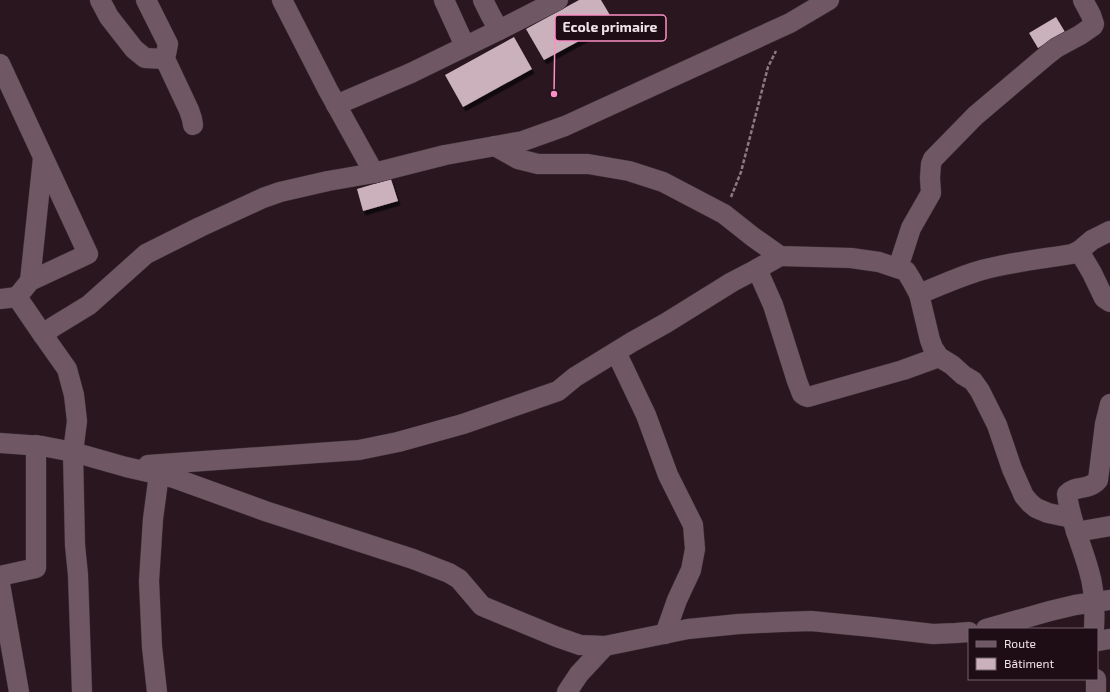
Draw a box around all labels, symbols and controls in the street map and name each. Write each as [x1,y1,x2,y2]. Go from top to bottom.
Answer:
callout: Ecole primaire [555,15,666,41]
text: Ecole primaire [562,18,658,35]
legend [968,628,1098,680]
text: Route [1004,636,1036,650]
text: Bâtiment [1004,656,1055,670]

